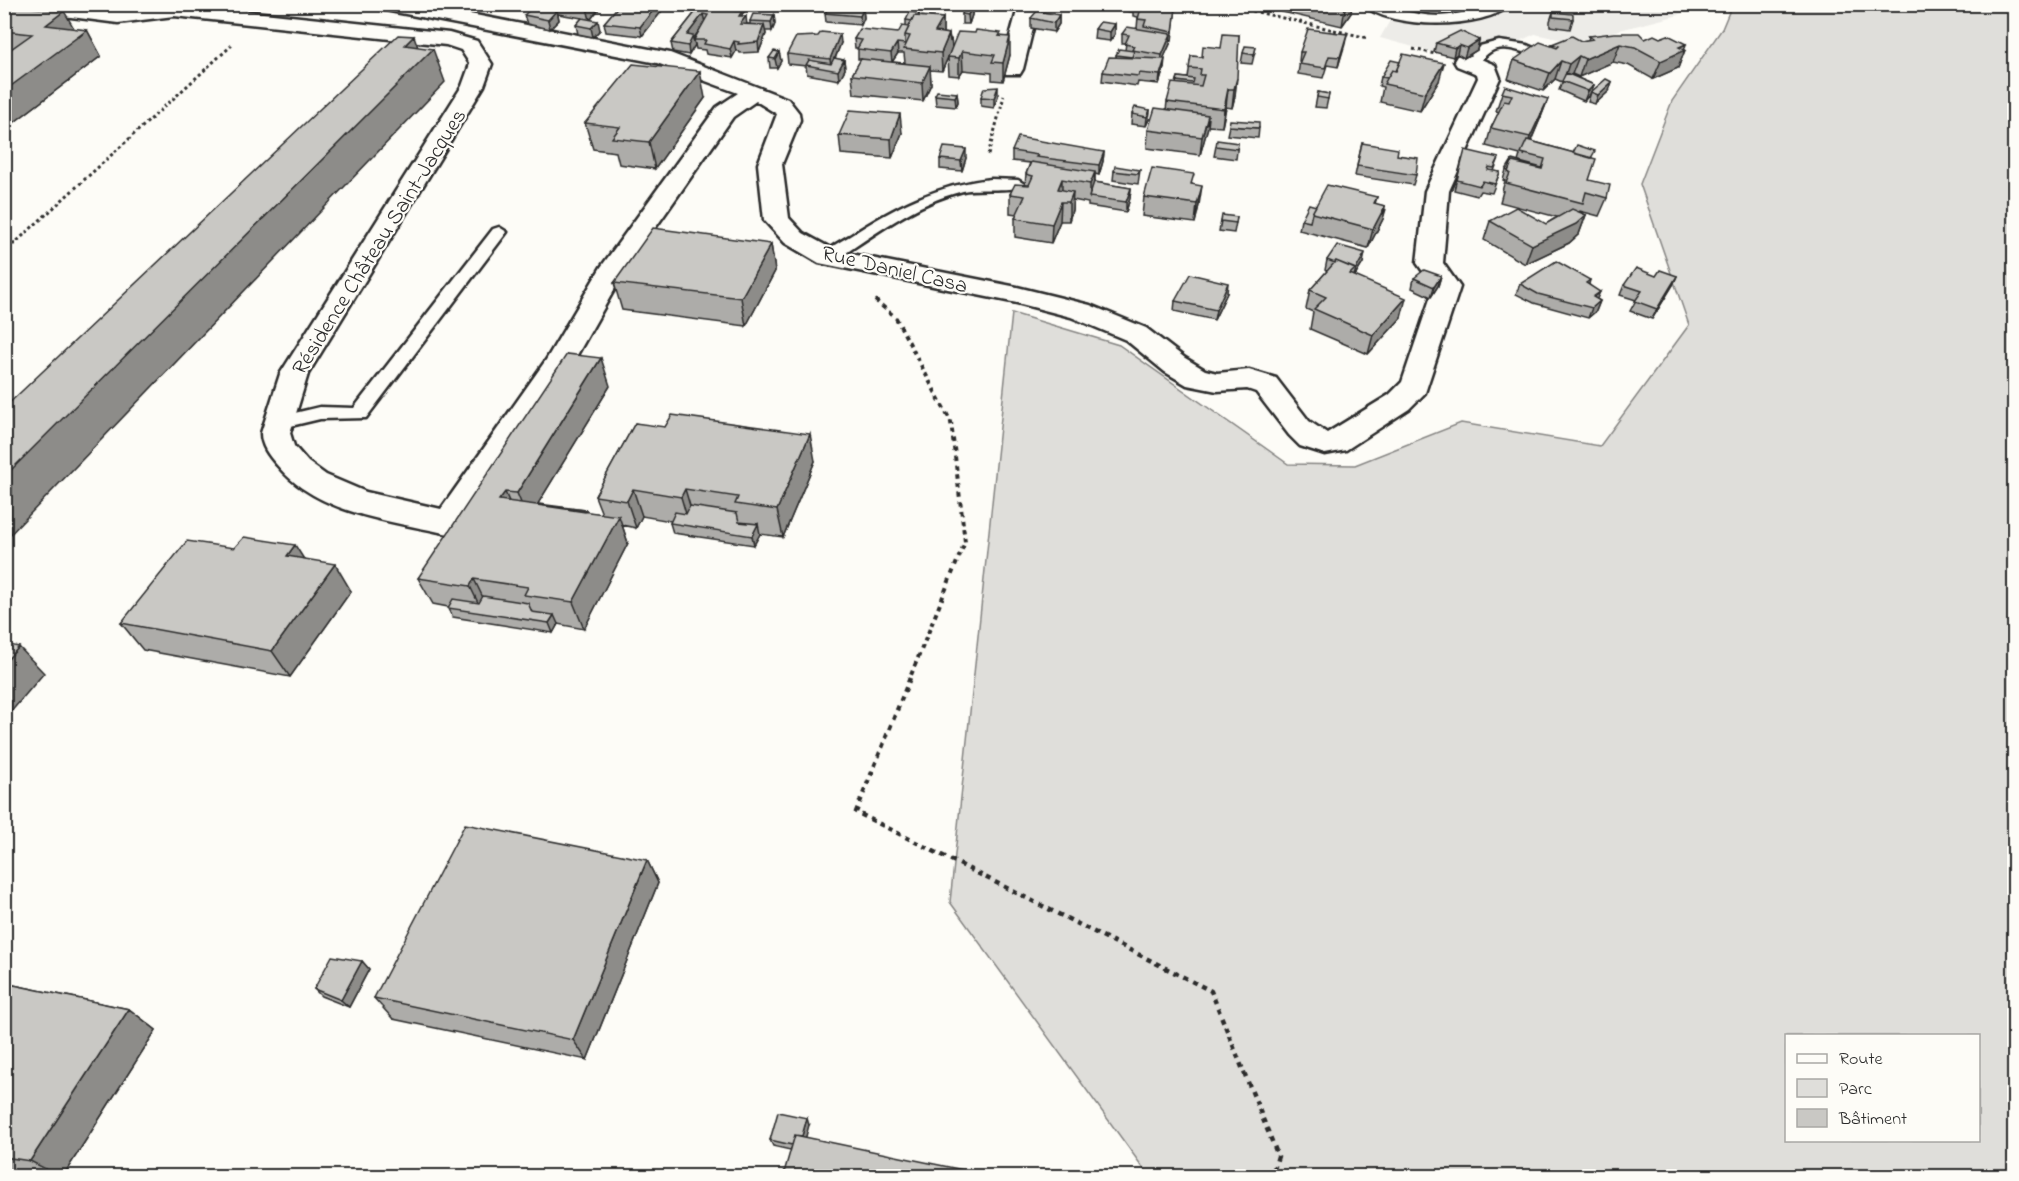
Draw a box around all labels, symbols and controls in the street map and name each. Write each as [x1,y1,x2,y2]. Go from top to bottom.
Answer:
street label: Résidence Château Saint-Jacques [285,103,476,382]
street label: Rue Daniel Casa [818,239,970,303]
legend [1785,1034,1980,1142]
text: Route [1839,1047,1884,1073]
text: Parc [1839,1077,1872,1103]
text: Bâtiment [1838,1107,1907,1133]

